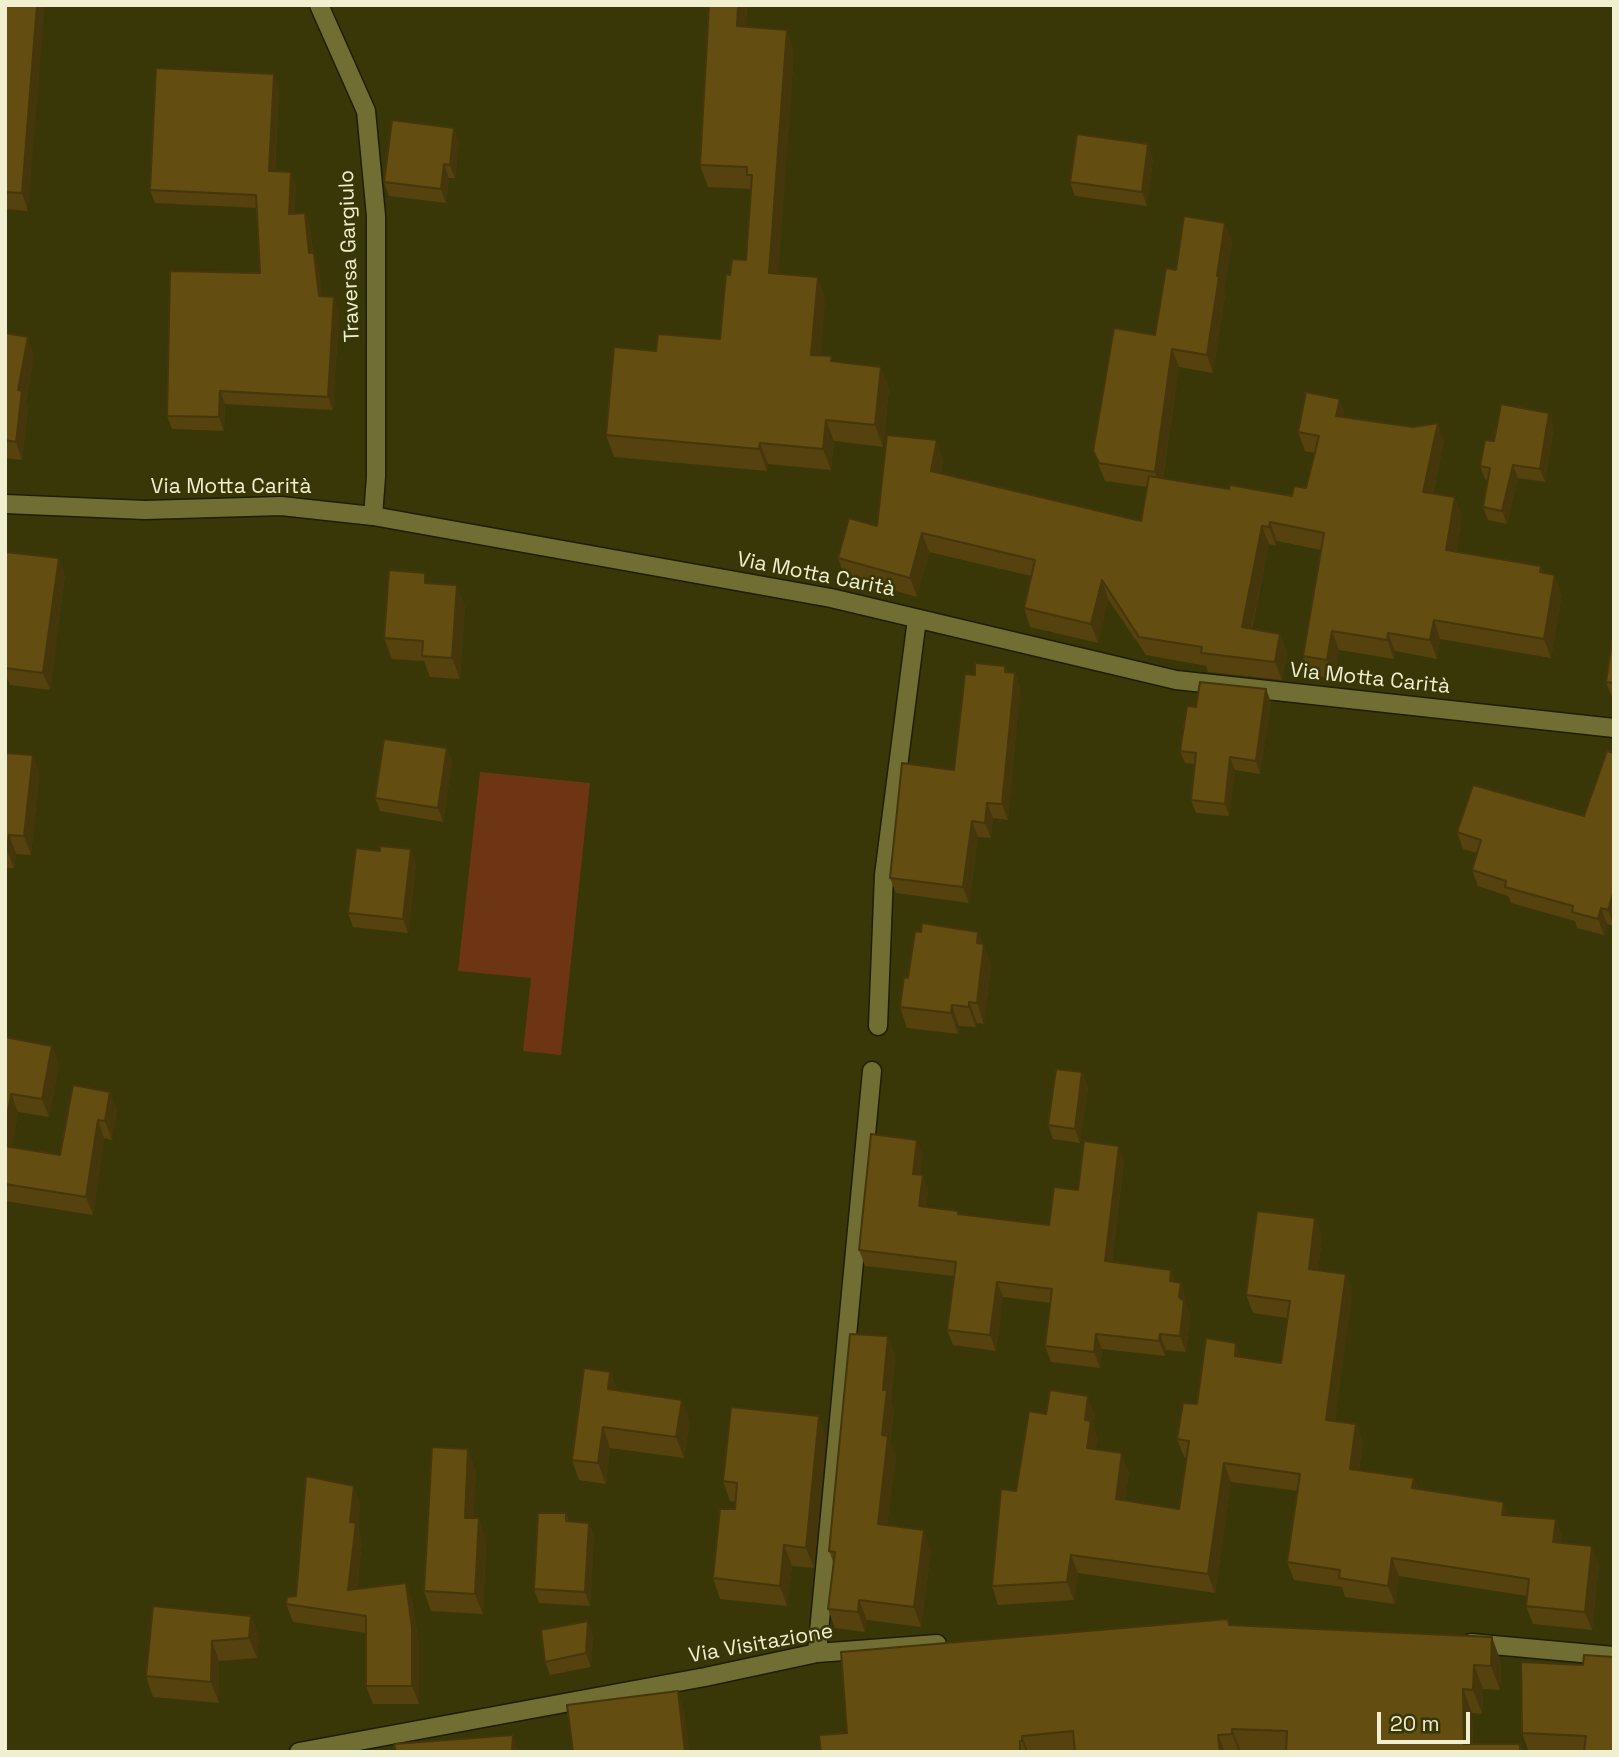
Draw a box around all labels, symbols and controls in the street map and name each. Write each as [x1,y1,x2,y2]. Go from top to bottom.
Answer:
street label: Traversa Gargiulo [334,169,366,343]
street label: Via Motta Carità [151,474,311,500]
street label: Via Motta Carità [735,547,897,603]
street label: Via Motta Carità [1289,658,1451,700]
street label: Via Visitazione [687,1619,835,1669]
scale bar [1381,1698,1474,1742]
text: 20 m [1390,1710,1440,1737]

